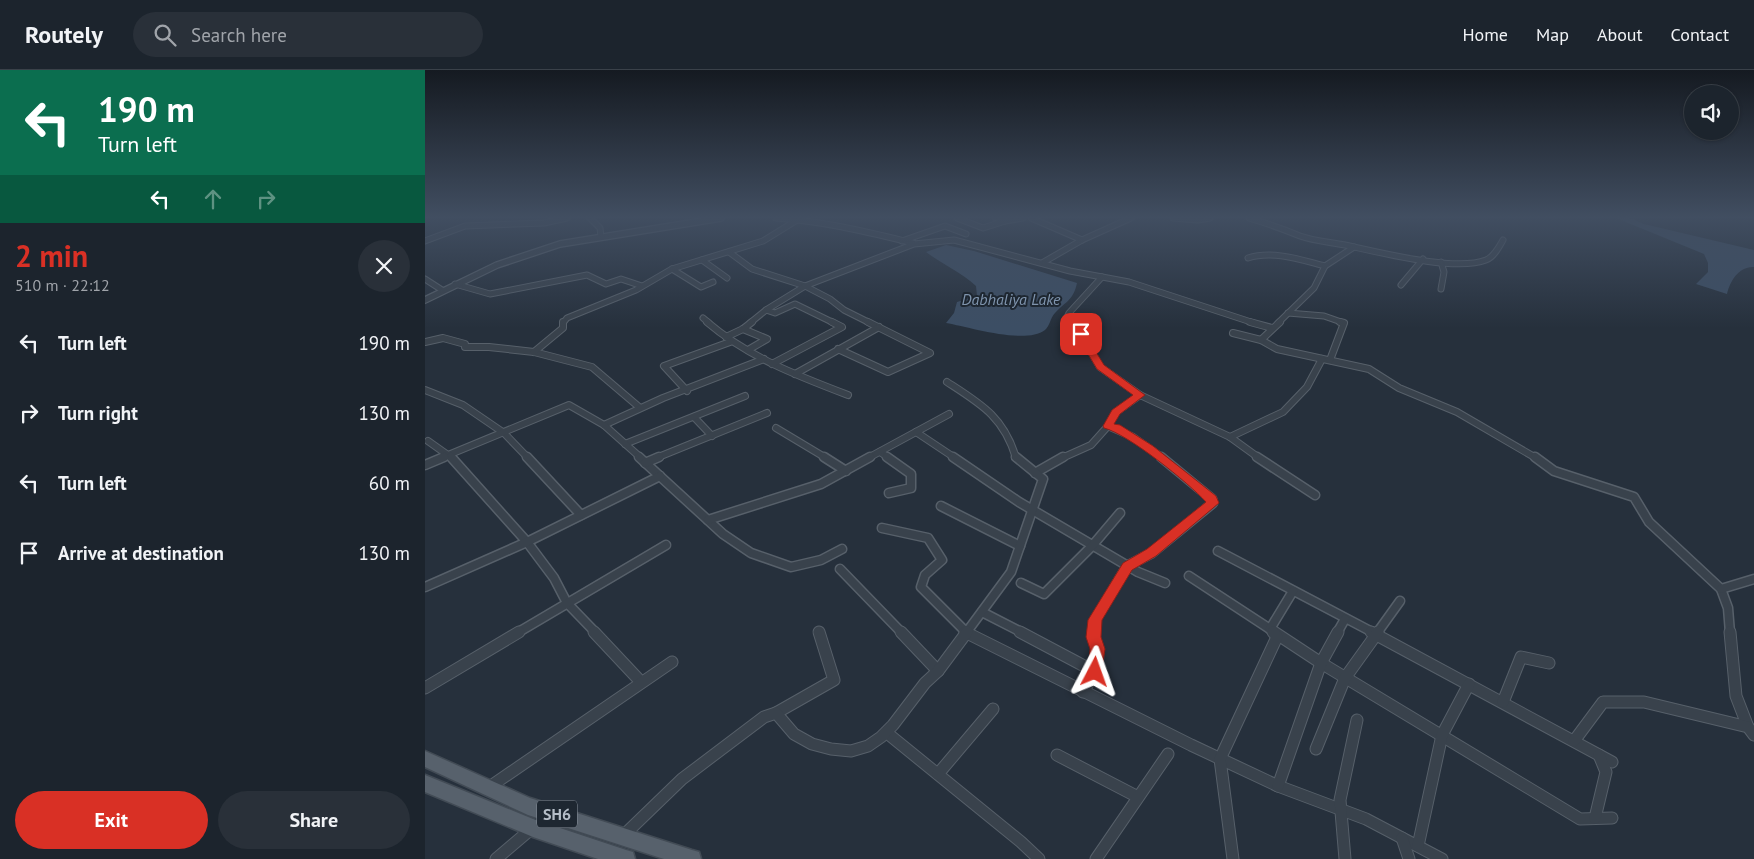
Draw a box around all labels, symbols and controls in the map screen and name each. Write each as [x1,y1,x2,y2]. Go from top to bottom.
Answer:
search box [133,12,483,57]
text: Routely [25,19,103,50]
icon: search [151,21,179,49]
text: Search here [191,23,287,47]
text: Home [1462,23,1508,46]
text: Map [1536,23,1569,46]
text: About [1597,23,1643,46]
text: Contact [1671,23,1729,46]
map controls [1684,85,1739,140]
button: sound [1684,85,1739,140]
text: 190 m [98,86,195,132]
icon: left [15,90,80,155]
text: Turn left [98,130,177,158]
icon: left [146,185,174,213]
icon: ahead [199,185,227,213]
icon: right [252,185,280,213]
text: 2 min [15,236,88,275]
button: close [358,240,410,292]
text: 510 m · 22:12 [15,275,110,295]
water label: Dabhaliya Lake [962,289,1061,309]
pin [1060,313,1102,355]
icon: arrive [1067,320,1095,348]
icon: left [15,329,43,357]
text: Turn left [58,331,127,355]
text: 190 m [358,331,410,355]
icon: right [15,399,43,427]
text: Turn right [58,401,138,425]
text: 130 m [358,401,410,425]
icon: left [15,469,43,497]
text: Turn left [58,471,127,495]
text: 60 m [369,471,410,495]
icon: arrive [15,539,43,567]
text: Arrive at destination [58,541,224,565]
text: 130 m [358,541,410,565]
position arrow [1068,645,1120,697]
button: Exit [15,791,208,849]
button: Share [218,791,410,849]
road number: SH6 [537,801,577,828]

